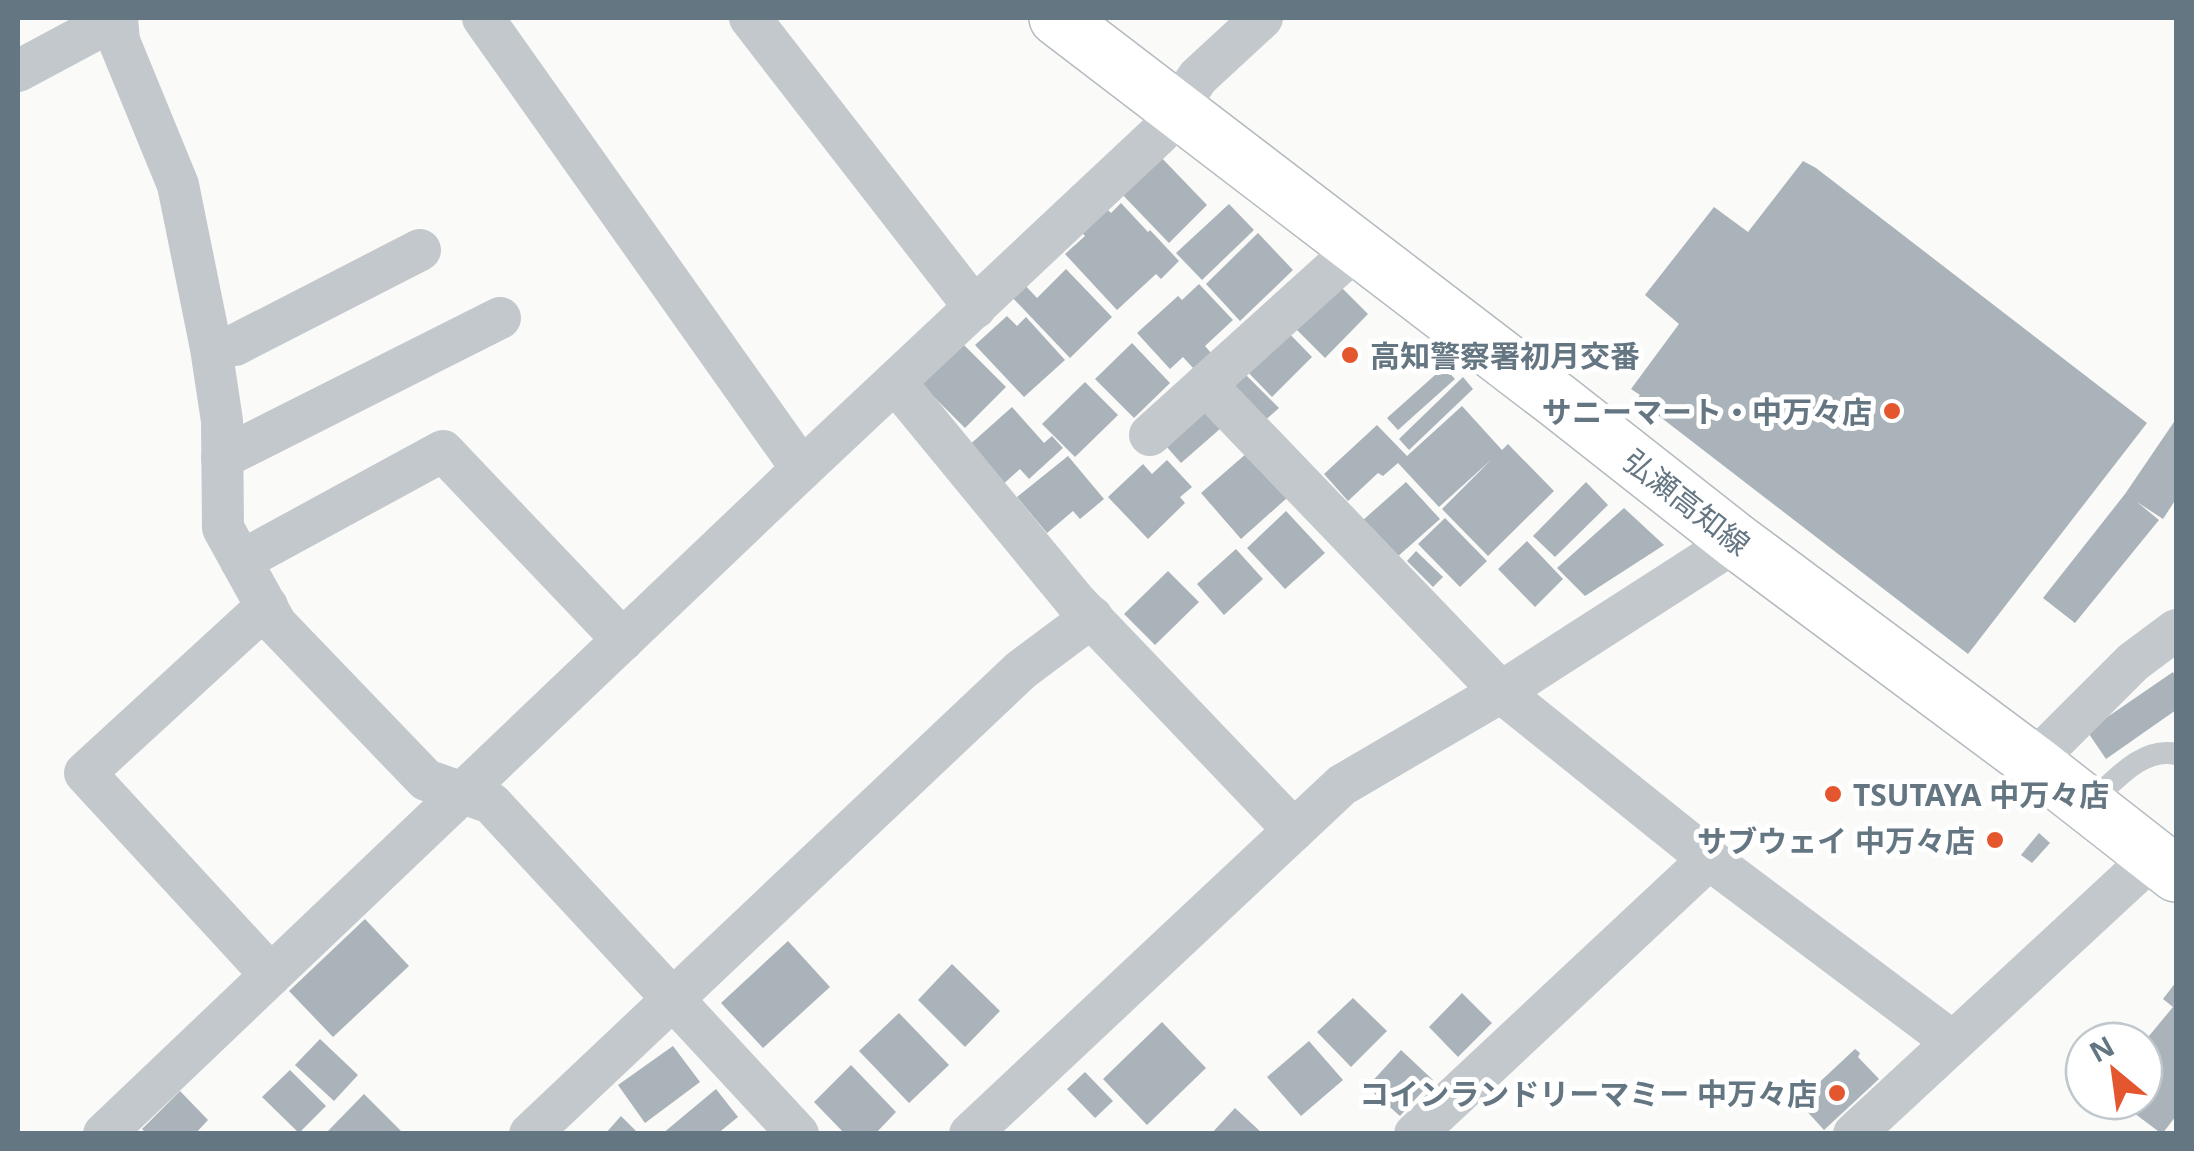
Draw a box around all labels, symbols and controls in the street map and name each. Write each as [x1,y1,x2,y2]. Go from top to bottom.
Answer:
place label: 高知警察署初月交番 [1370,335,1640,376]
marker: 高知警察署初月交番 [1339,344,1361,366]
place label: サニーマート・中万々店 [1542,391,1872,432]
marker: サニーマート・中万々店 [1881,400,1903,422]
street label: 弘瀬高知線 [1615,440,1759,564]
place label: TSUTAYA 中万々店 [1853,774,2109,815]
marker: TSUTAYA 中万々店 [1822,783,1844,805]
place label: サブウェイ 中万々店 [1697,820,1975,861]
marker: サブウェイ 中万々店 [1984,829,2006,851]
north arrow [2064,1021,2164,1121]
text: N [2082,1026,2121,1070]
place label: コインランドリーマミー 中万々店 [1359,1073,1817,1114]
marker: コインランドリーマミー 中万々店 [1826,1082,1848,1104]

